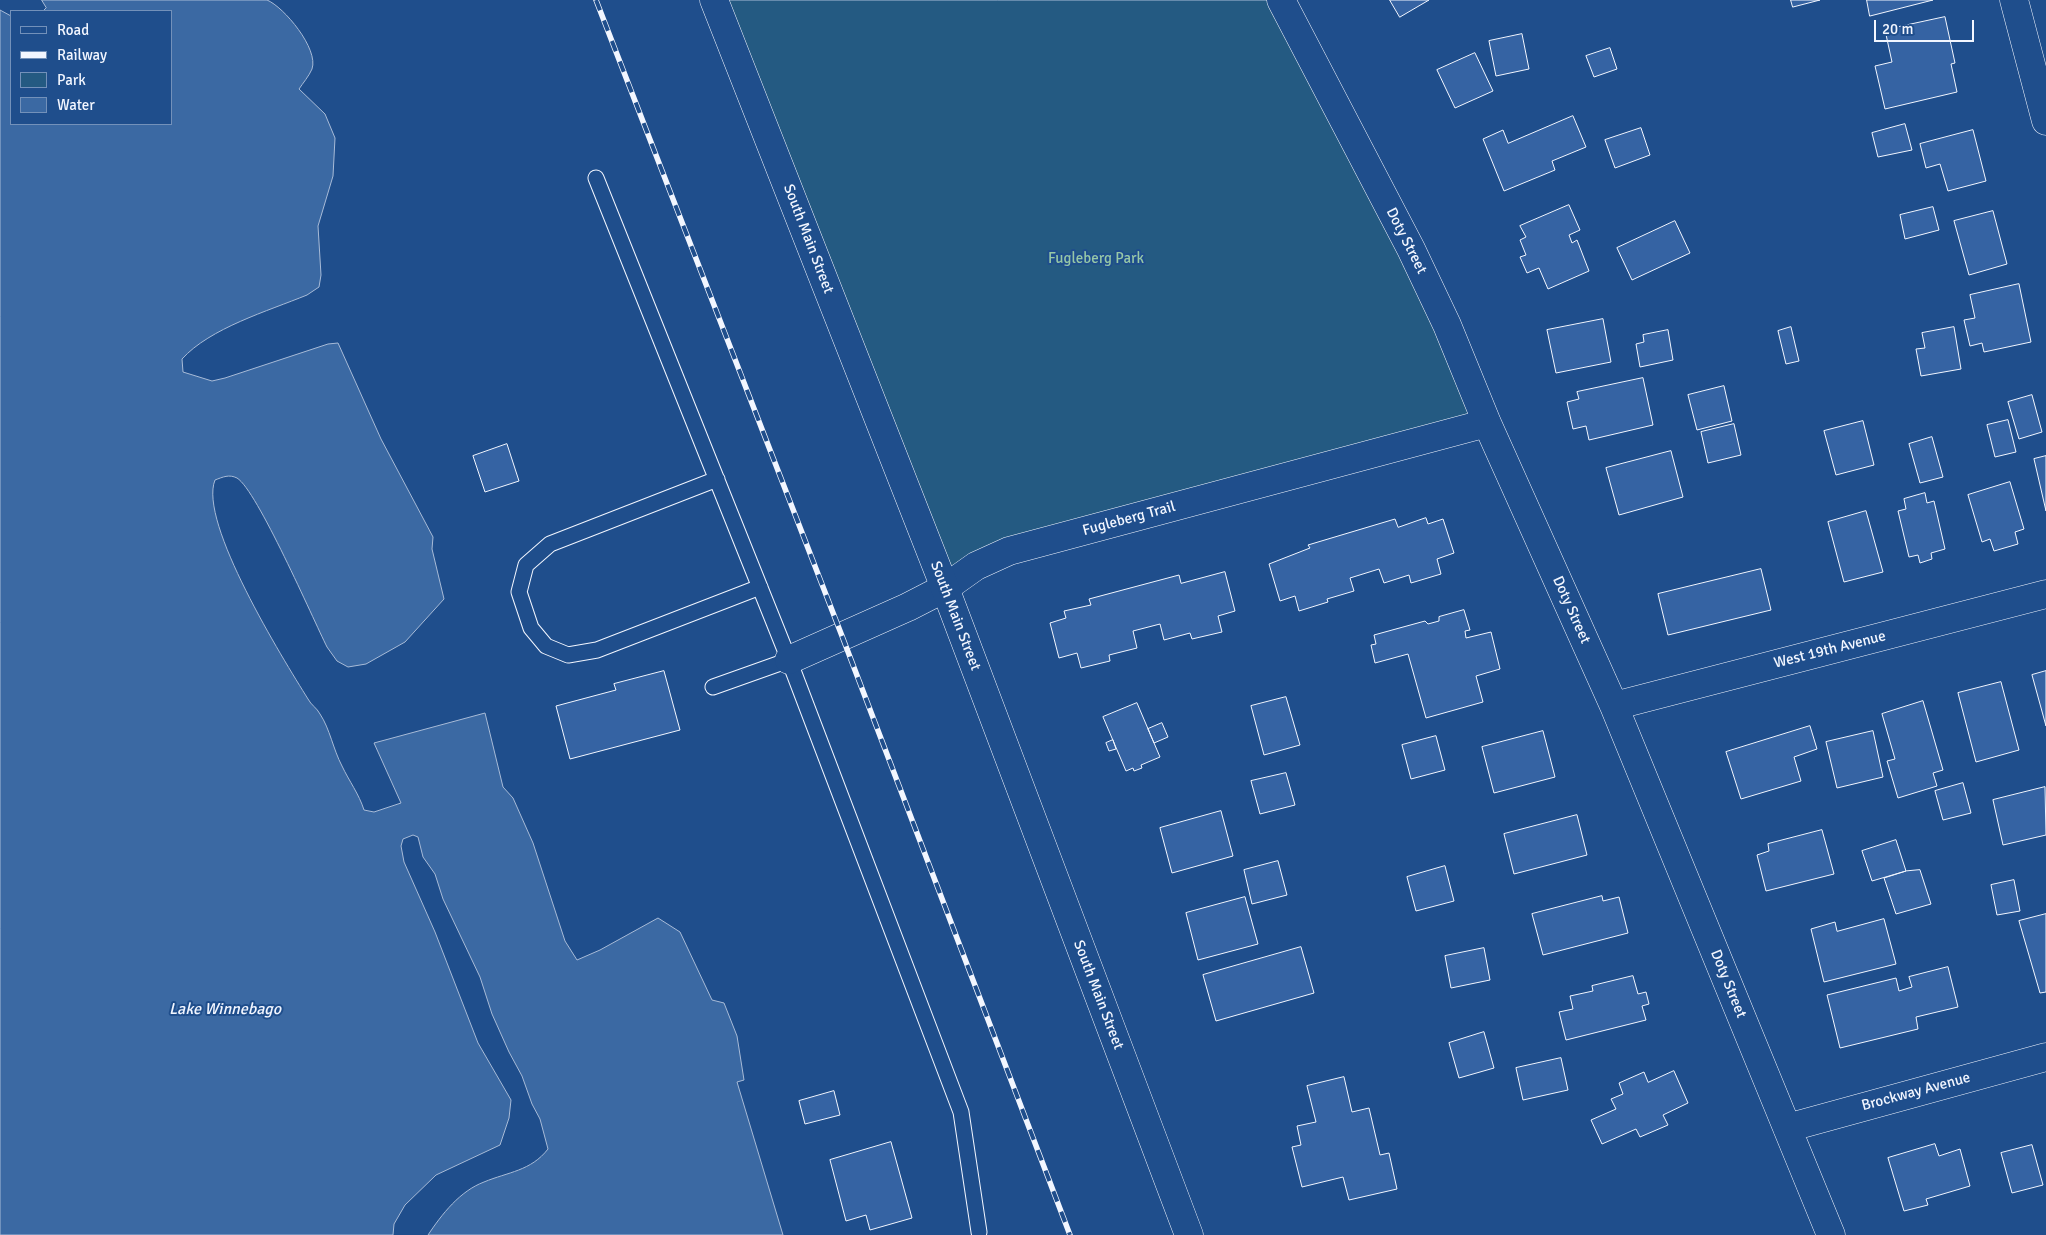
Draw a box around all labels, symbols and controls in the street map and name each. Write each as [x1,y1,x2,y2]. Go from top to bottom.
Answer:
legend [10,10,172,125]
scale bar [1876,10,1976,42]
text: 20 m [1882,20,1913,38]
text: Road [57,21,89,39]
text: Railway [57,46,107,64]
text: Park [57,71,86,89]
text: Water [57,96,95,114]
street label: South Main Street [779,182,837,296]
street label: Doty Street [1382,205,1430,277]
park label: Fugleberg Park [1048,250,1144,268]
street label: Fugleberg Trail [1081,498,1177,540]
street label: South Main Street [926,559,984,673]
street label: Doty Street [1548,573,1594,647]
street label: West 19th Avenue [1772,627,1888,673]
street label: South Main Street [1069,938,1127,1052]
street label: Doty Street [1706,947,1750,1021]
water label: Lake Winnebago [169,1000,281,1020]
street label: Brockway Avenue [1860,1069,1972,1115]

